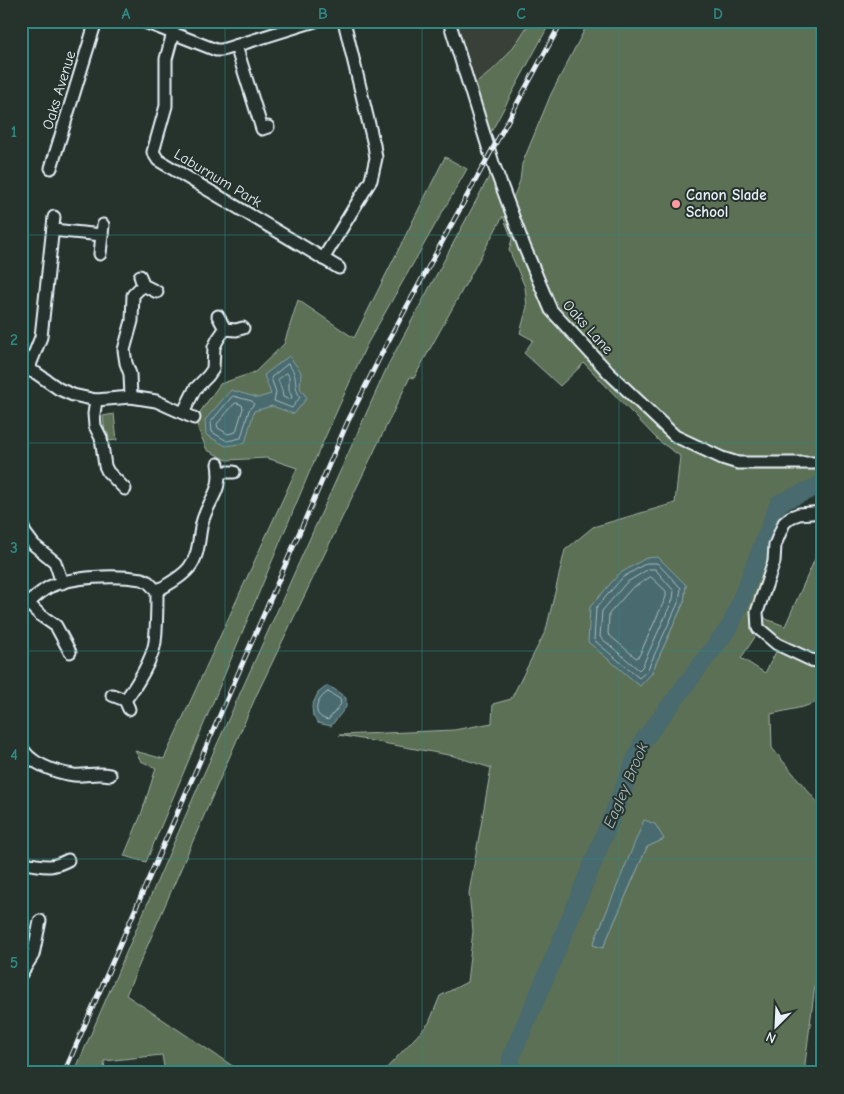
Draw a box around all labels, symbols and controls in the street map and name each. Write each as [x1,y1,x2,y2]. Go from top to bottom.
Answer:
text: A [122,5,131,23]
text: B [318,5,328,23]
text: C [516,5,526,23]
text: D [713,5,723,23]
street label: Oaks Avenue [38,48,80,132]
text: 1 [11,123,17,141]
street label: Laburnum Park [171,145,266,212]
place label: Canon Slade School [686,186,767,221]
marker: Canon Slade School [670,198,682,210]
street label: Oaks Lane [559,296,617,358]
text: 2 [10,331,18,349]
text: 3 [10,539,18,557]
water label: Eagley Brook [600,740,652,831]
text: 4 [10,746,18,764]
text: 5 [10,954,18,972]
north arrow [752,1002,802,1052]
text: N [763,1028,779,1047]

